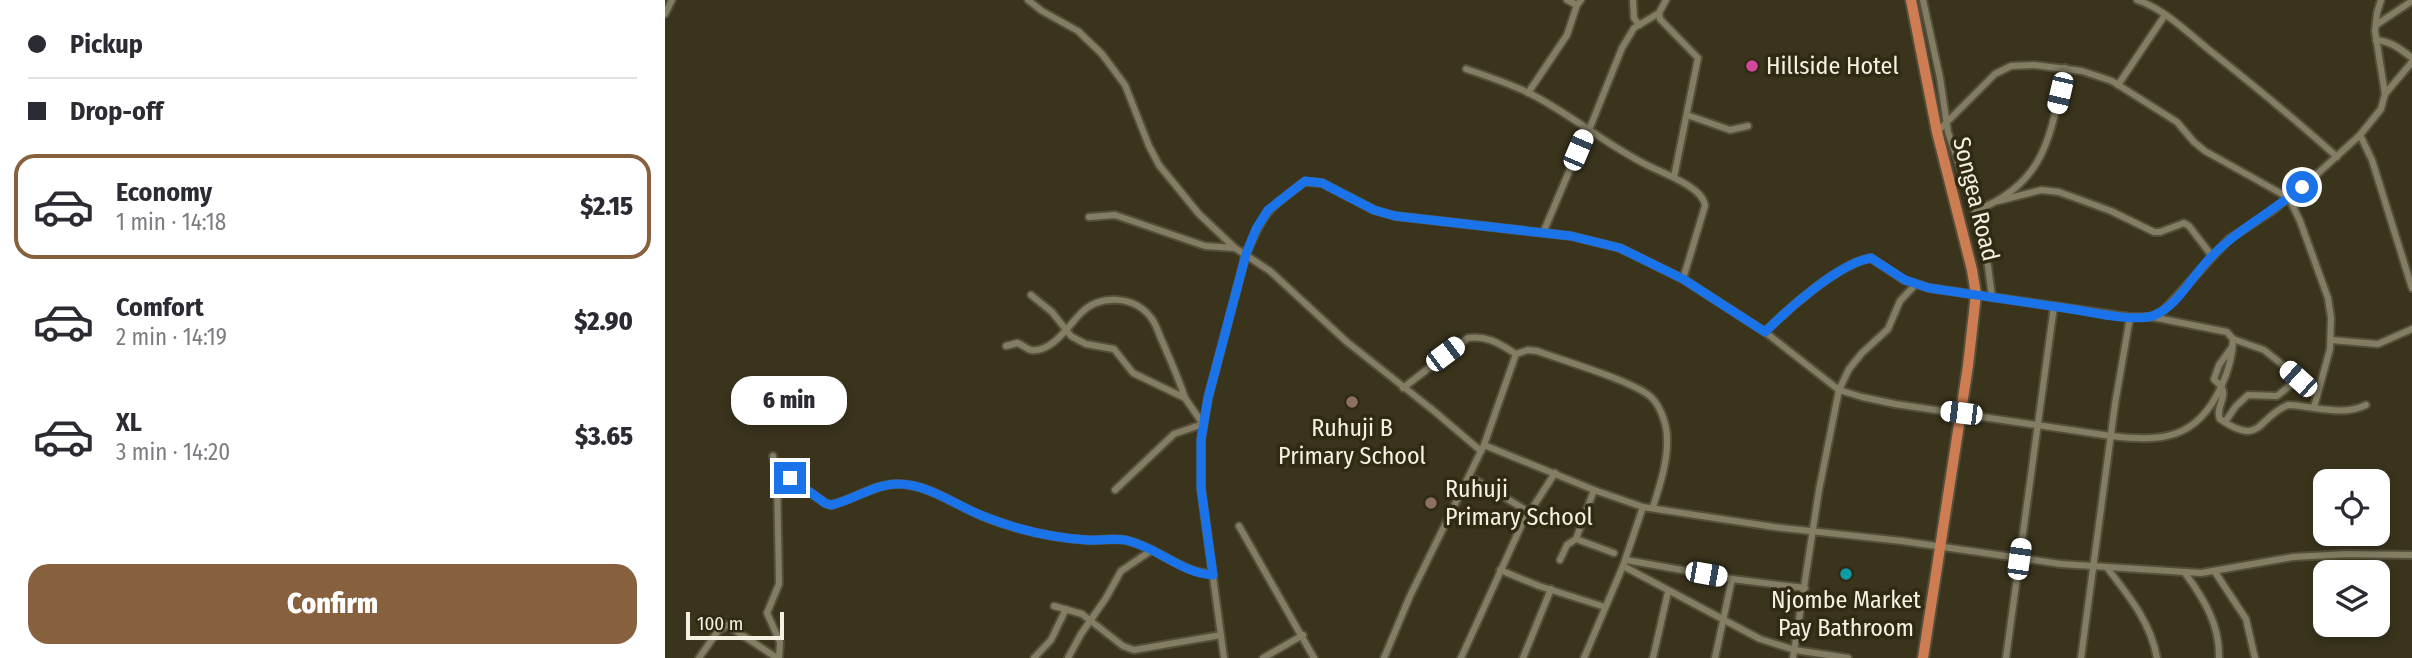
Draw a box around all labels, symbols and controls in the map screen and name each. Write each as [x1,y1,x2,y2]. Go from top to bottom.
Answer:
text: Pickup [70,29,143,60]
place label: Hillside Hotel [1766,52,1899,80]
marker: Hillside Hotel [1744,58,1760,74]
car [2046,70,2075,116]
text: Drop-off [70,96,163,127]
car [1561,127,1596,173]
street label: Songea Road [1947,134,2005,264]
route start [2286,171,2318,203]
icon: car [32,175,95,238]
text: Economy [116,177,212,208]
text: $2.15 [580,191,633,222]
text: 1 min · 14:18 [116,208,226,236]
icon: car [32,290,95,353]
text: Comfort [116,292,204,323]
text: $2.90 [574,306,633,337]
text: 2 min · 14:19 [116,323,227,351]
car [1422,333,1469,375]
car [2276,357,2321,401]
callout: 6 min [732,377,848,426]
text: 6 min [763,386,815,414]
marker: Ruhuji B Primary School [1344,394,1360,410]
car [1939,400,1984,426]
icon: car [32,405,95,468]
text: XL [116,407,142,438]
place label: Ruhuji B Primary School [1278,414,1426,470]
text: $3.65 [575,421,633,452]
text: 3 min · 14:20 [116,438,230,466]
route end [774,462,806,494]
map controls [2313,469,2390,637]
button: locate [2313,469,2390,546]
place label: Ruhuji Primary School [1445,475,1593,531]
marker: Ruhuji Primary School [1423,495,1439,511]
car [2006,537,2033,581]
car [1684,560,1729,588]
button: layers [2313,560,2390,637]
button: Confirm [28,564,637,644]
marker: Njombe Market Pay Bathroom [1838,566,1854,582]
place label: Njombe Market Pay Bathroom [1771,586,1921,642]
scale bar [686,609,784,641]
text: 100 m [697,612,743,635]

